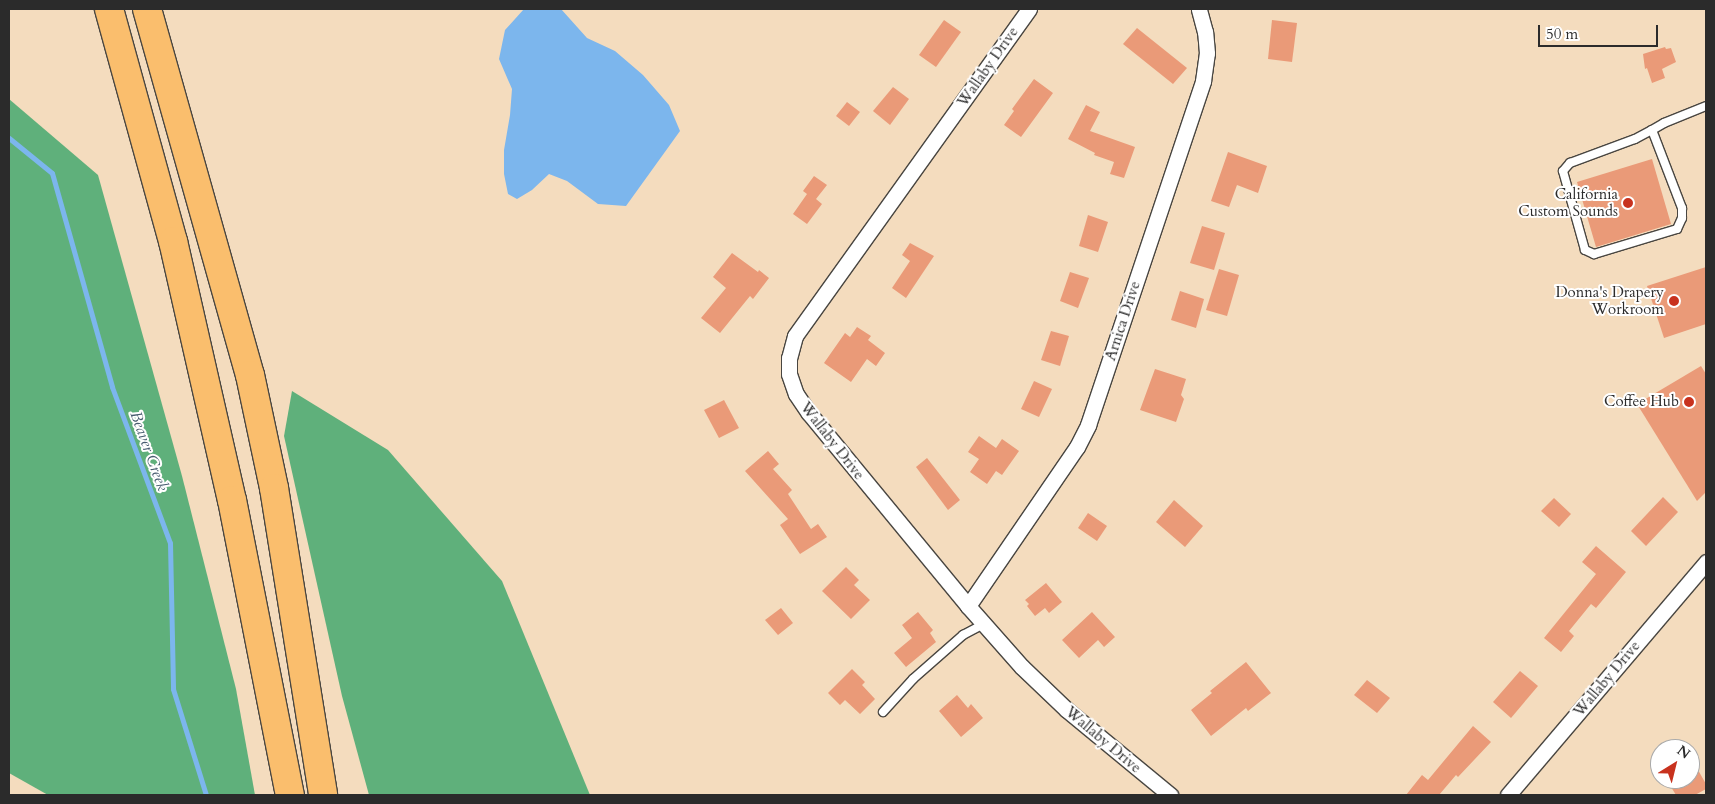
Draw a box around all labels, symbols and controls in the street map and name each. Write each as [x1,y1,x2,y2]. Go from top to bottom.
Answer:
scale bar [1540,15,1660,47]
street label: Wallaby Drive [954,24,1022,110]
text: 50 m [1546,24,1578,44]
place label: California Custom Sounds [1518,185,1618,220]
marker: California Custom Sounds [1622,197,1634,209]
street label: Arnica Drive [1102,279,1144,363]
place label: Donna's Drapery Workroom [1555,283,1664,318]
marker: Donna's Drapery Workroom [1668,295,1680,307]
place label: Coffee Hub [1604,393,1679,411]
marker: Coffee Hub [1683,396,1695,408]
street label: Wallaby Drive [796,399,868,483]
water label: Beaver Creek [126,408,172,494]
street label: Wallaby Drive [1570,637,1644,721]
street label: Wallaby Drive [1061,703,1145,777]
north arrow [1650,739,1700,789]
text: N [1673,741,1694,764]

